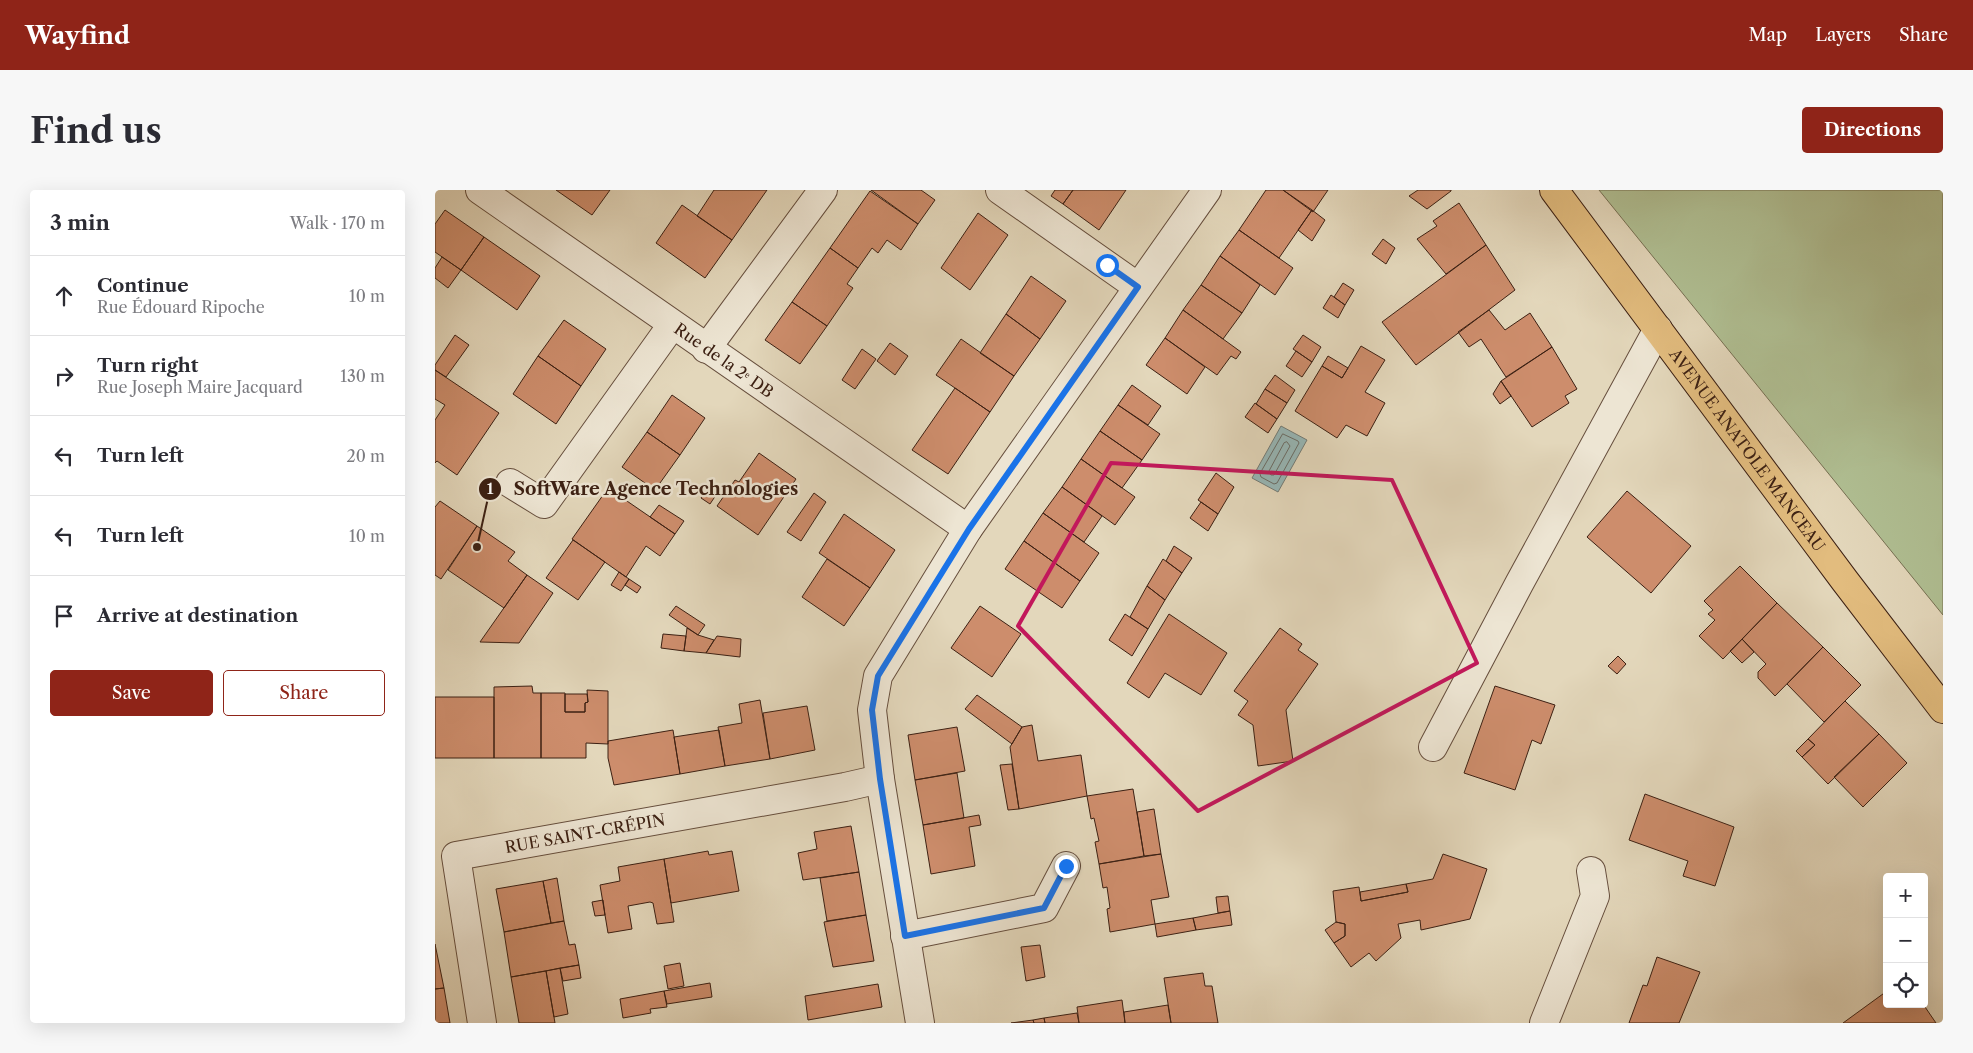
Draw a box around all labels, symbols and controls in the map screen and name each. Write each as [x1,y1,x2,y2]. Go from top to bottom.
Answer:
text: Wayfind [25,21,130,50]
text: Map [1749,24,1787,46]
text: Layers [1815,24,1871,46]
text: Share [1899,24,1948,46]
button: Directions [1802,107,1943,153]
text: Find us [30,109,162,152]
text: 3 min [50,210,110,235]
text: Walk · 170 m [290,213,385,233]
route start [1096,254,1119,277]
text: Continue [97,274,189,297]
icon: ahead [50,282,78,310]
text: 10 m [349,286,385,306]
text: Rue Édouard Ripoche [97,297,265,317]
street label: Rue de la 2ᵉ DB [671,318,777,402]
street label: AVENUE ANATOLE MANCEAU [1665,344,1830,555]
text: Turn right [97,354,198,377]
icon: right [50,362,78,390]
text: 130 m [340,366,385,386]
text: Rue Joseph Maire Jacquard [97,377,303,397]
icon: left [50,442,78,470]
text: Turn left [97,444,184,467]
text: 20 m [346,446,385,466]
callout: SoftWare Agence Technologies [478,472,809,505]
text: SoftWare Agence Technologies [514,478,798,500]
text: 1 [487,479,494,498]
icon: left [50,522,78,550]
text: Turn left [97,524,184,547]
text: 10 m [349,526,385,546]
icon: arrive [50,602,78,630]
text: Arrive at destination [97,604,298,627]
button: Save [50,670,213,716]
button: Share [223,670,385,716]
street label: RUE SAINT-CRÉPIN [503,809,667,857]
route end [1055,855,1078,878]
map controls [1883,873,1928,1008]
button: + [1883,873,1928,918]
button: − [1883,918,1928,963]
button: locate [1883,963,1928,1008]

